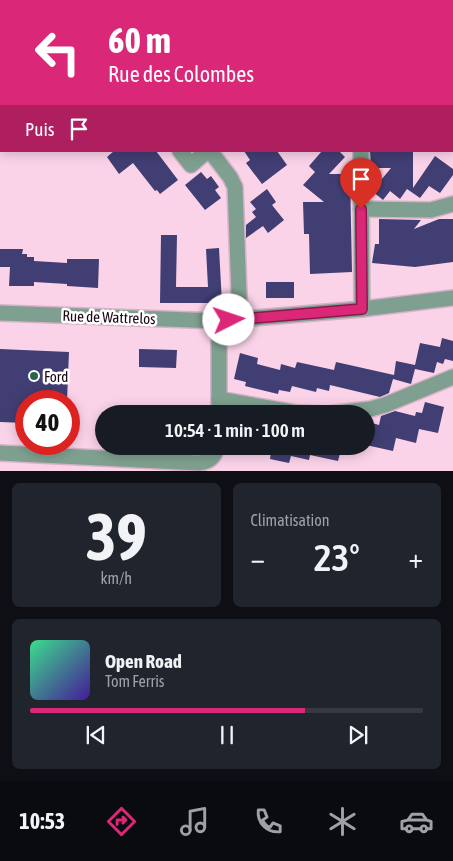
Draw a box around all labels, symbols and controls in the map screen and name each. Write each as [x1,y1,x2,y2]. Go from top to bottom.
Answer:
icon: left [25,20,90,85]
text: 60 m [108,20,171,60]
text: Rue des Colombes [108,61,254,87]
icon: arrive [65,115,93,143]
text: Puis [25,118,55,140]
pin [340,158,382,209]
icon: arrive [347,165,375,193]
position arrow [202,293,254,345]
street label: Rue de Wattrelos [62,307,156,327]
place label: Ford [44,368,68,385]
marker: Ford [28,370,40,382]
speed limit sign: 40 [15,390,80,455]
text: 10:54 · 1 min · 100 m [165,419,305,441]
text: 39 [86,499,147,574]
text: Climatisation [251,511,330,529]
text: 23° [314,536,360,579]
text: − [251,542,265,574]
text: + [408,542,423,574]
text: km/h [100,569,132,587]
text: Open Road [105,650,182,672]
text: Tom Ferris [105,672,164,690]
icon: previous [82,721,110,749]
icon: pause [213,721,241,749]
icon: next [344,721,372,749]
icon: directions [104,804,139,839]
icon: music [177,804,212,839]
icon: phone [251,804,286,839]
icon: climate [325,804,360,839]
icon: car [399,804,434,839]
text: 10:53 [19,808,65,834]

